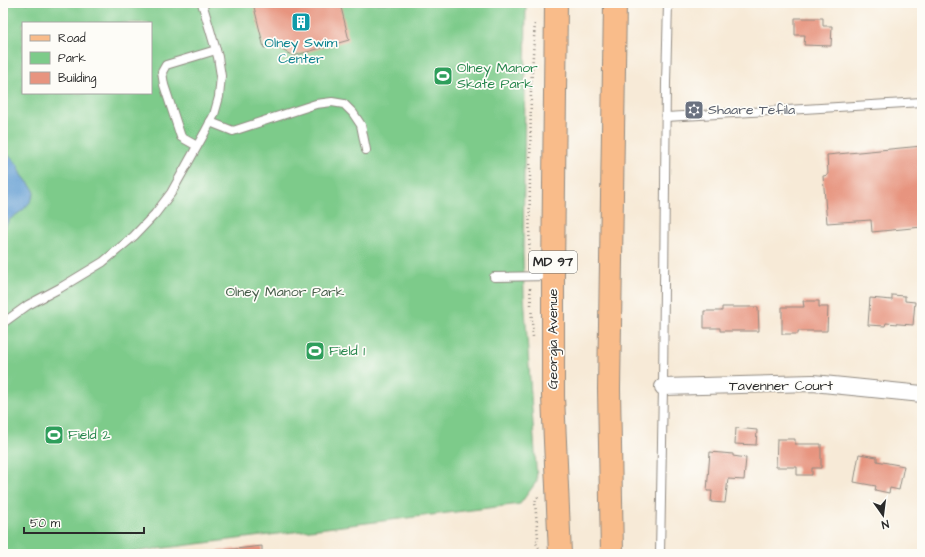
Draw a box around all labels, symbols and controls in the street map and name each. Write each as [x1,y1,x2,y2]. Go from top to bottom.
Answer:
building icon: Olney Swim Center [290,11,312,33]
legend [22,22,152,94]
text: Road [58,30,86,47]
place label: Olney Swim Center [265,33,337,69]
text: Park [58,50,86,67]
place label: Olney Manor Skate Park [457,58,538,94]
sports icon: Olney Manor Skate Park [432,65,454,87]
text: Building [58,70,96,88]
synagogue icon: Shaare Tefila [683,99,705,121]
place label: Shaare Tefila [708,100,795,120]
road number: MD 97 [529,251,577,273]
park label: Olney Manor Park [226,282,345,302]
street label: Georgia Avenue [543,288,563,389]
sports icon: Field 1 [304,340,326,362]
place label: Field 1 [329,341,365,361]
street label: Tavenner Court [729,376,833,396]
sports icon: Field 2 [43,424,65,446]
place label: Field 2 [68,425,110,445]
north arrow [863,495,903,535]
scale bar [24,509,144,535]
text: 50 m [30,515,61,532]
text: N [880,516,890,532]

